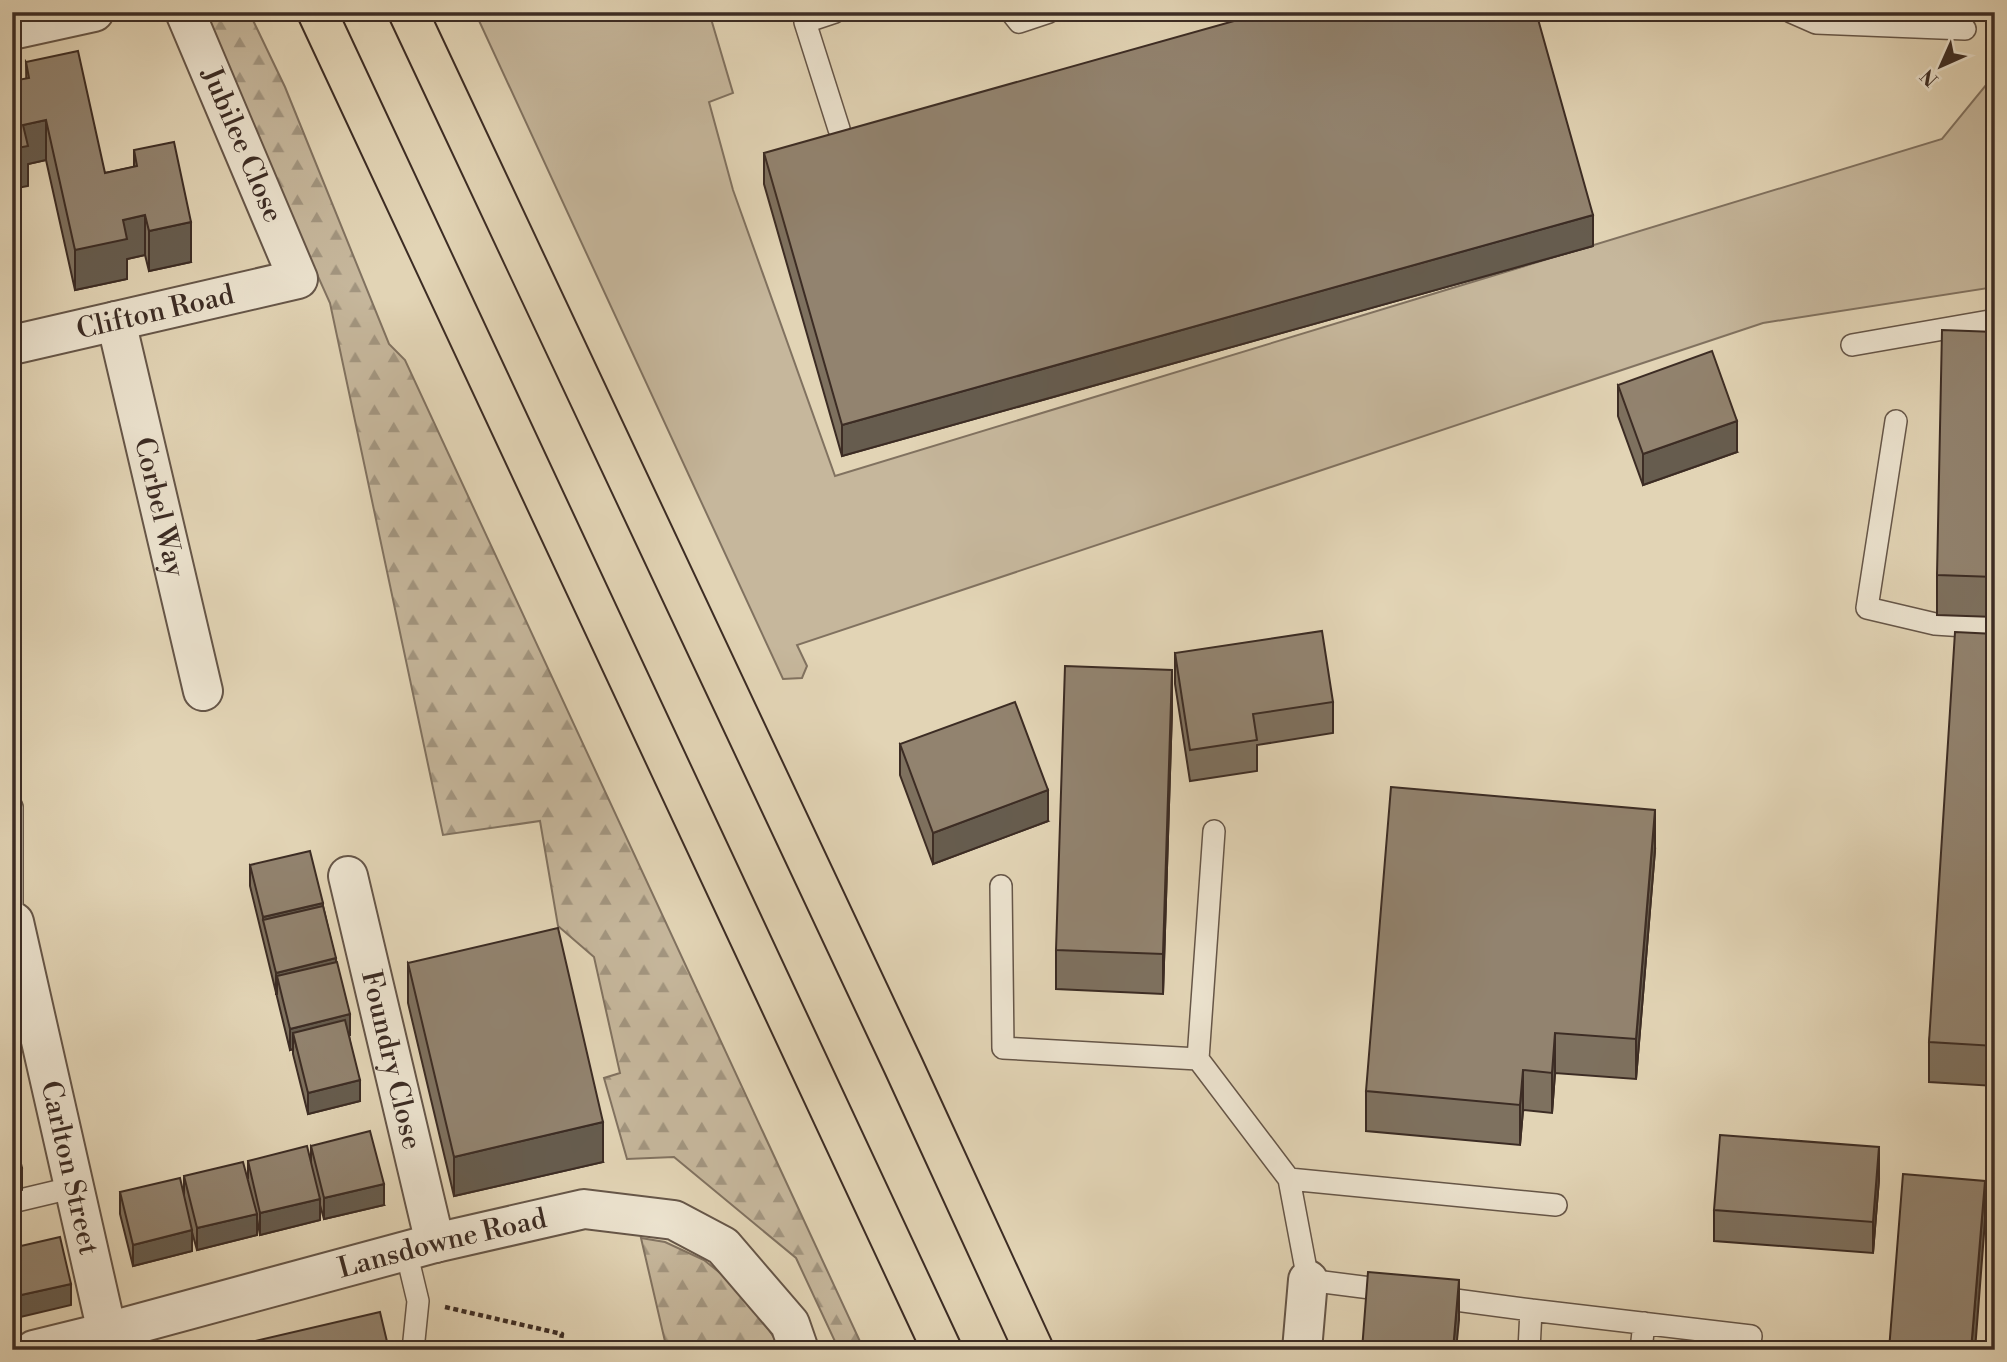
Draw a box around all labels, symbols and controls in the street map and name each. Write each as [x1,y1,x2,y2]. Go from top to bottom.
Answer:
north arrow [1906,32,1976,102]
street label: Jubilee Close [193,61,290,228]
text: N [1916,64,1943,91]
street label: Clifton Road [73,277,238,347]
street label: Corbel Way [126,434,193,581]
street label: Foundry Close [353,967,430,1153]
street label: Carlton Street [33,1077,106,1258]
street label: Lansdowne Road [334,1201,550,1286]

